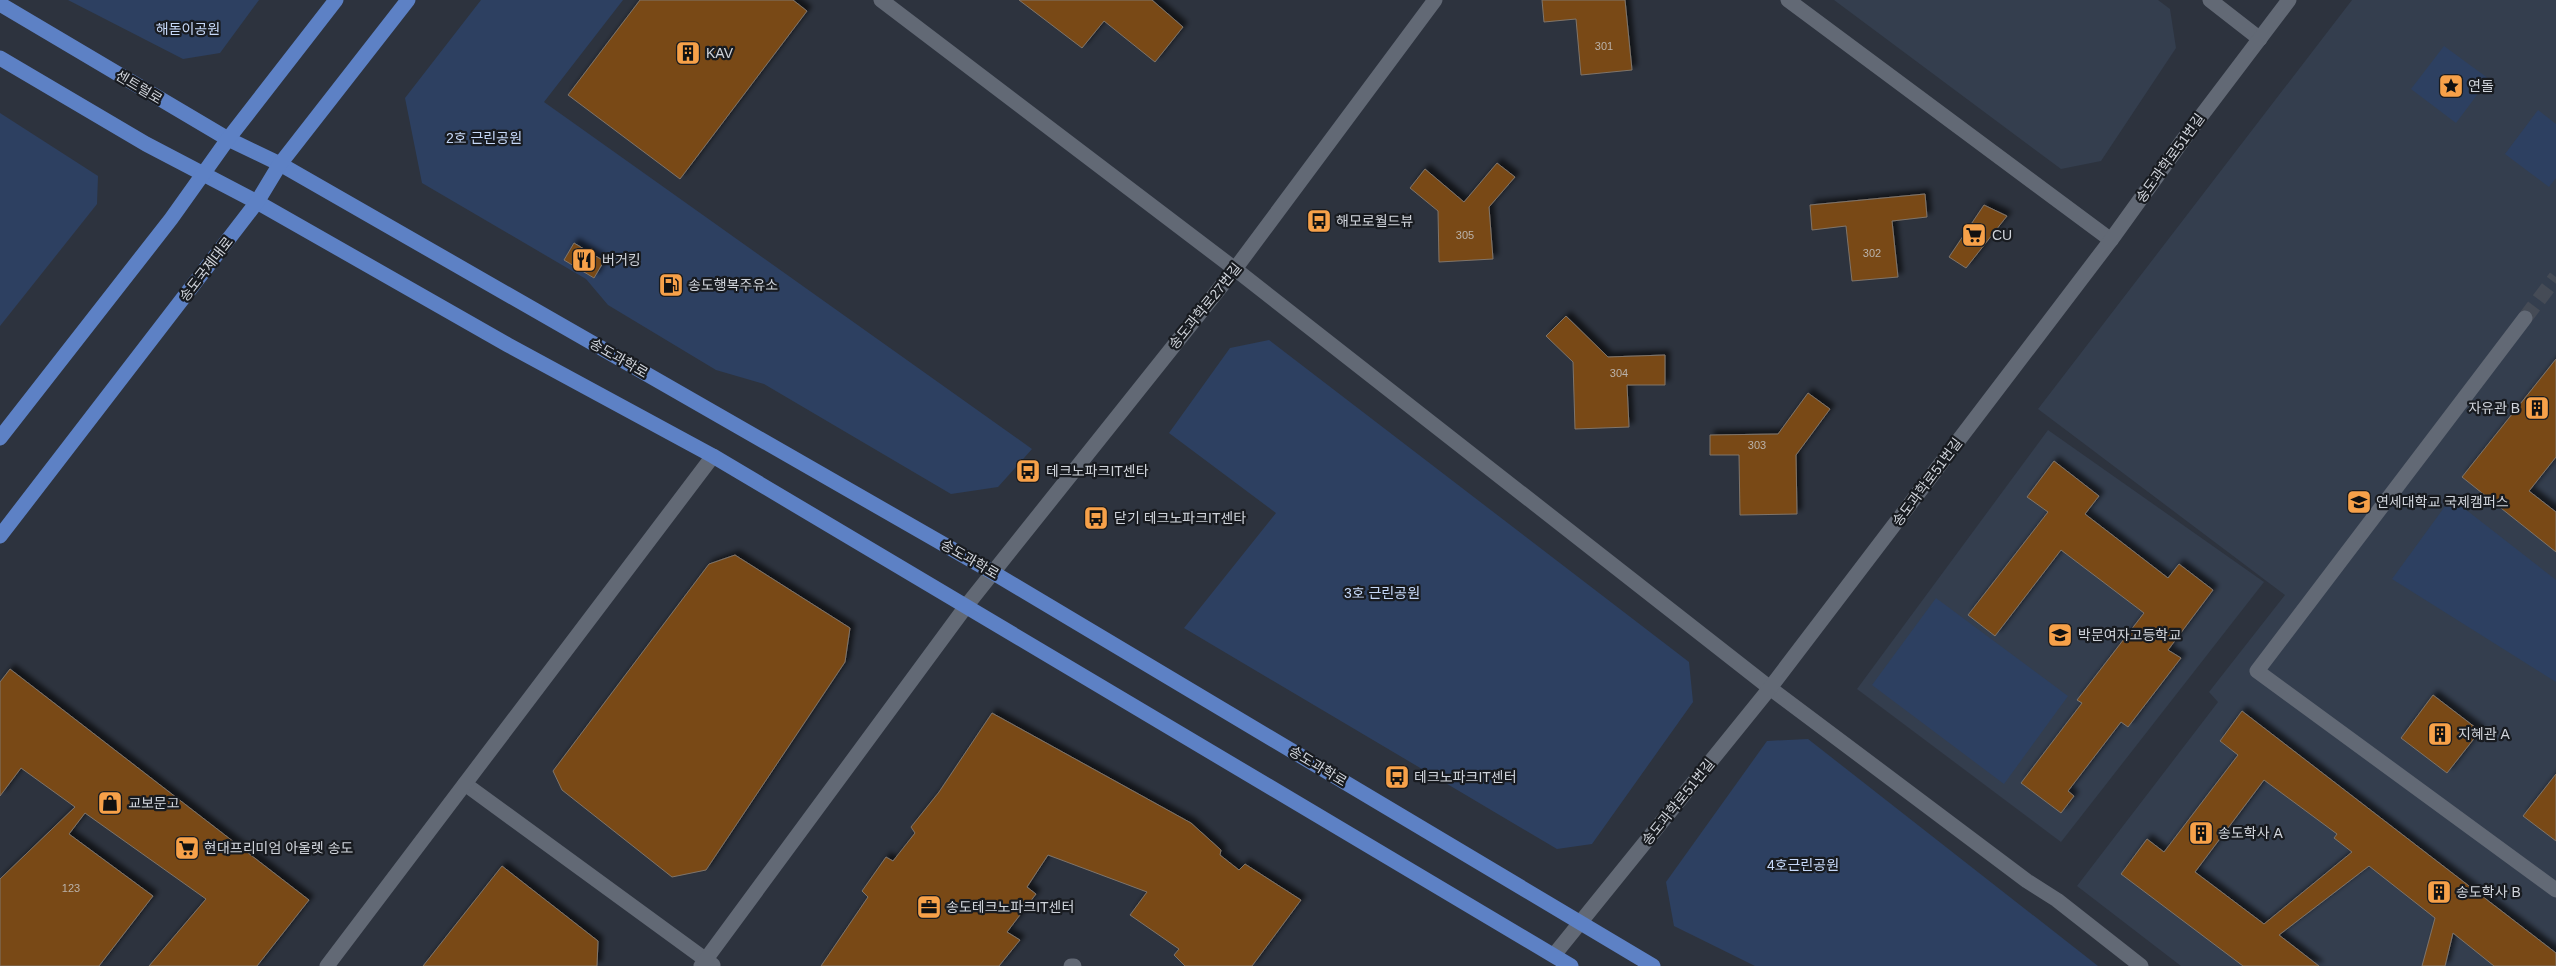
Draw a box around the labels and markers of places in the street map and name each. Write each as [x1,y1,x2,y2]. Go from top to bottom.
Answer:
building icon: KAV [675,40,701,66]
place label: KAV [706,45,734,61]
place icon: 연돌 [2438,73,2464,99]
place label: 연돌 [2468,78,2494,94]
bus stop icon: 해모로월드뷰 [1306,208,1332,234]
place label: 해모로월드뷰 [1336,213,1413,229]
supermarket icon: CU [1961,222,1987,248]
place label: CU [1992,227,2012,243]
restaurant icon: 버거킹 [571,247,597,273]
place label: 버거킹 [602,252,641,268]
fuel station icon: 송도행복주유소 [658,272,684,298]
place label: 송도행복주유소 [688,277,778,293]
building icon: 자유관 B [2524,395,2550,421]
place label: 자유관 B [2468,400,2520,416]
bus stop icon: 테크노파크IT센타 [1015,458,1041,484]
place label: 테크노파크IT센타 [1046,463,1149,479]
school or university icon: 연세대학교 국제캠퍼스 [2346,489,2372,515]
place label: 연세대학교 국제캠퍼스 [2376,494,2509,510]
bus stop icon: 닫기 테크노파크IT센타 [1083,505,1109,531]
place label: 닫기 테크노파크IT센타 [1114,510,1246,526]
school or university icon: 박문여자고등학교 [2047,622,2073,648]
place label: 박문여자고등학교 [2078,627,2181,643]
building icon: 지혜관 A [2427,721,2453,747]
place label: 지혜관 A [2458,726,2511,742]
bus stop icon: 테크노파크IT센터 [1384,764,1410,790]
place label: 테크노파크IT센터 [1414,769,1517,785]
shop icon: 교보문고 [97,790,123,816]
place label: 교보문고 [128,795,180,811]
building icon: 송도학사 A [2188,820,2214,846]
place label: 송도학사 A [2218,825,2283,841]
supermarket icon: 현대프리미엄 아울렛 송도 [174,835,200,861]
place label: 현대프리미엄 아울렛 송도 [204,840,354,856]
building icon: 송도학사 B [2426,879,2452,905]
place label: 송도학사 B [2456,884,2521,900]
office icon: 송도테크노파크IT센터 [916,894,942,920]
place label: 송도테크노파크IT센터 [946,899,1074,915]

